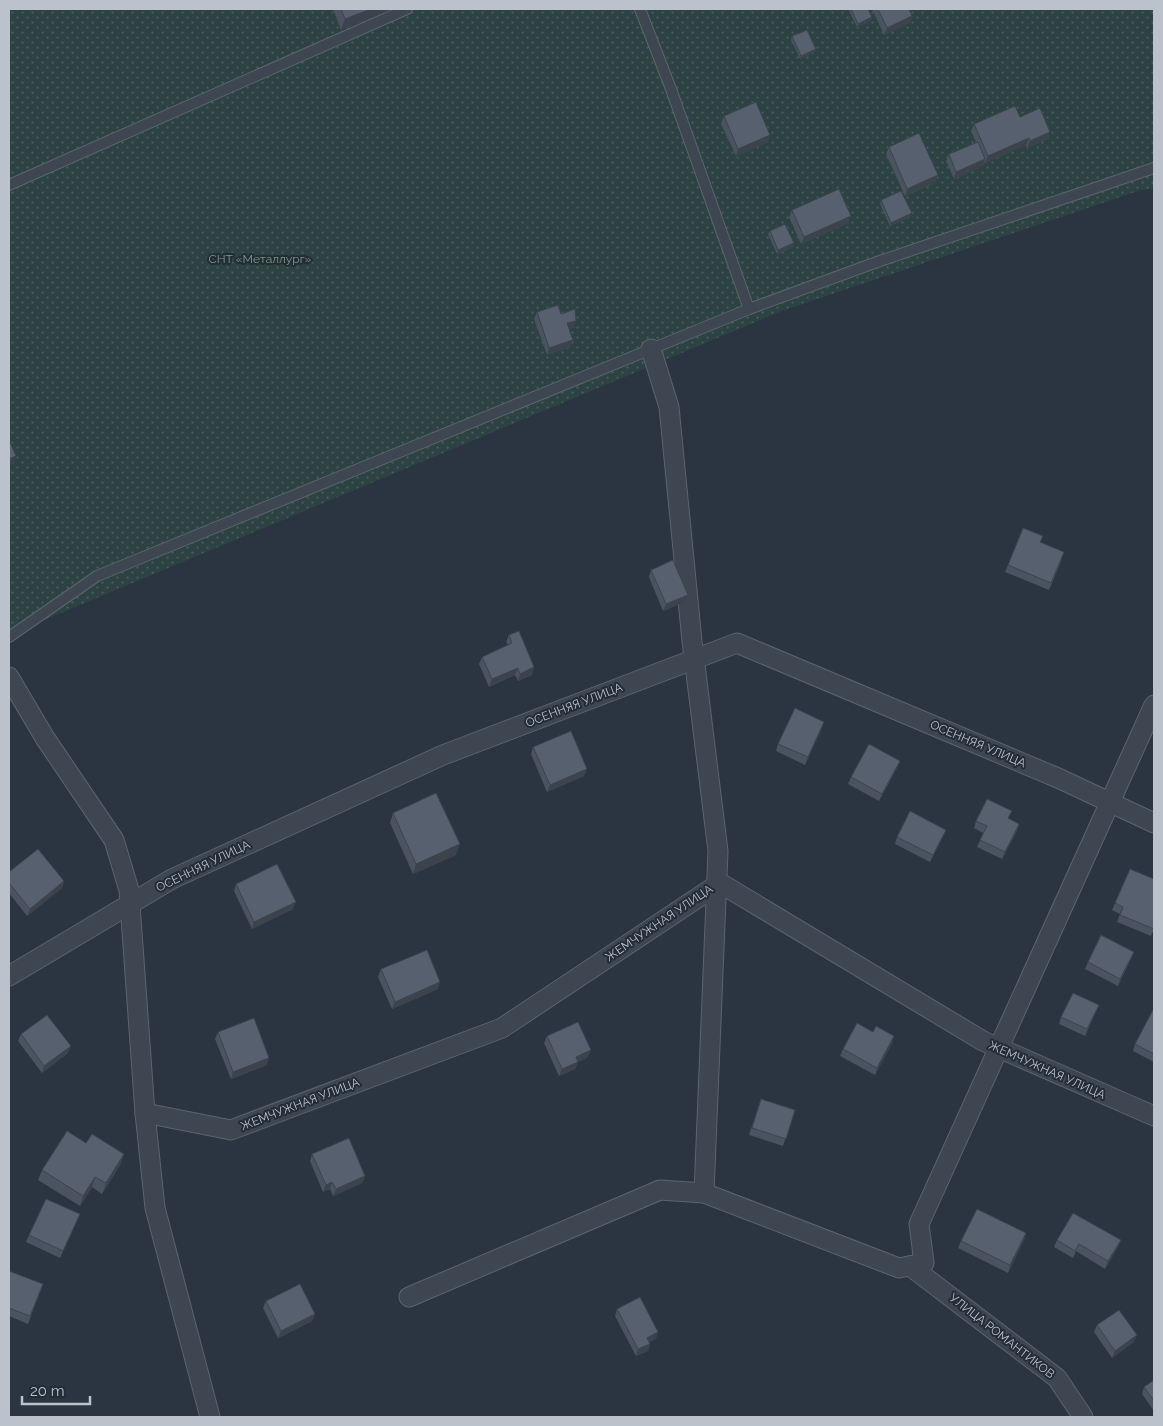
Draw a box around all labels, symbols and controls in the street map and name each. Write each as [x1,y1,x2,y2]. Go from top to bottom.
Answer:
park label: СНТ «Металлург» [209,252,312,266]
street label: ОСЕННЯЯ УЛИЦА [524,680,624,730]
street label: ОСЕННЯЯ УЛИЦА [928,717,1028,771]
street label: ОСЕННЯЯ УЛИЦА [154,837,252,895]
street label: ЖЕМЧУЖНАЯ УЛИЦА [603,882,715,964]
street label: ЖЕМЧУЖНАЯ УЛИЦА [986,1038,1108,1102]
street label: ЖЕМЧУЖНАЯ УЛИЦА [238,1075,362,1133]
street label: УЛИЦА РОМАНТИКОВ [947,1291,1057,1381]
scale bar [22,1374,90,1406]
text: 20 m [30,1382,65,1400]

